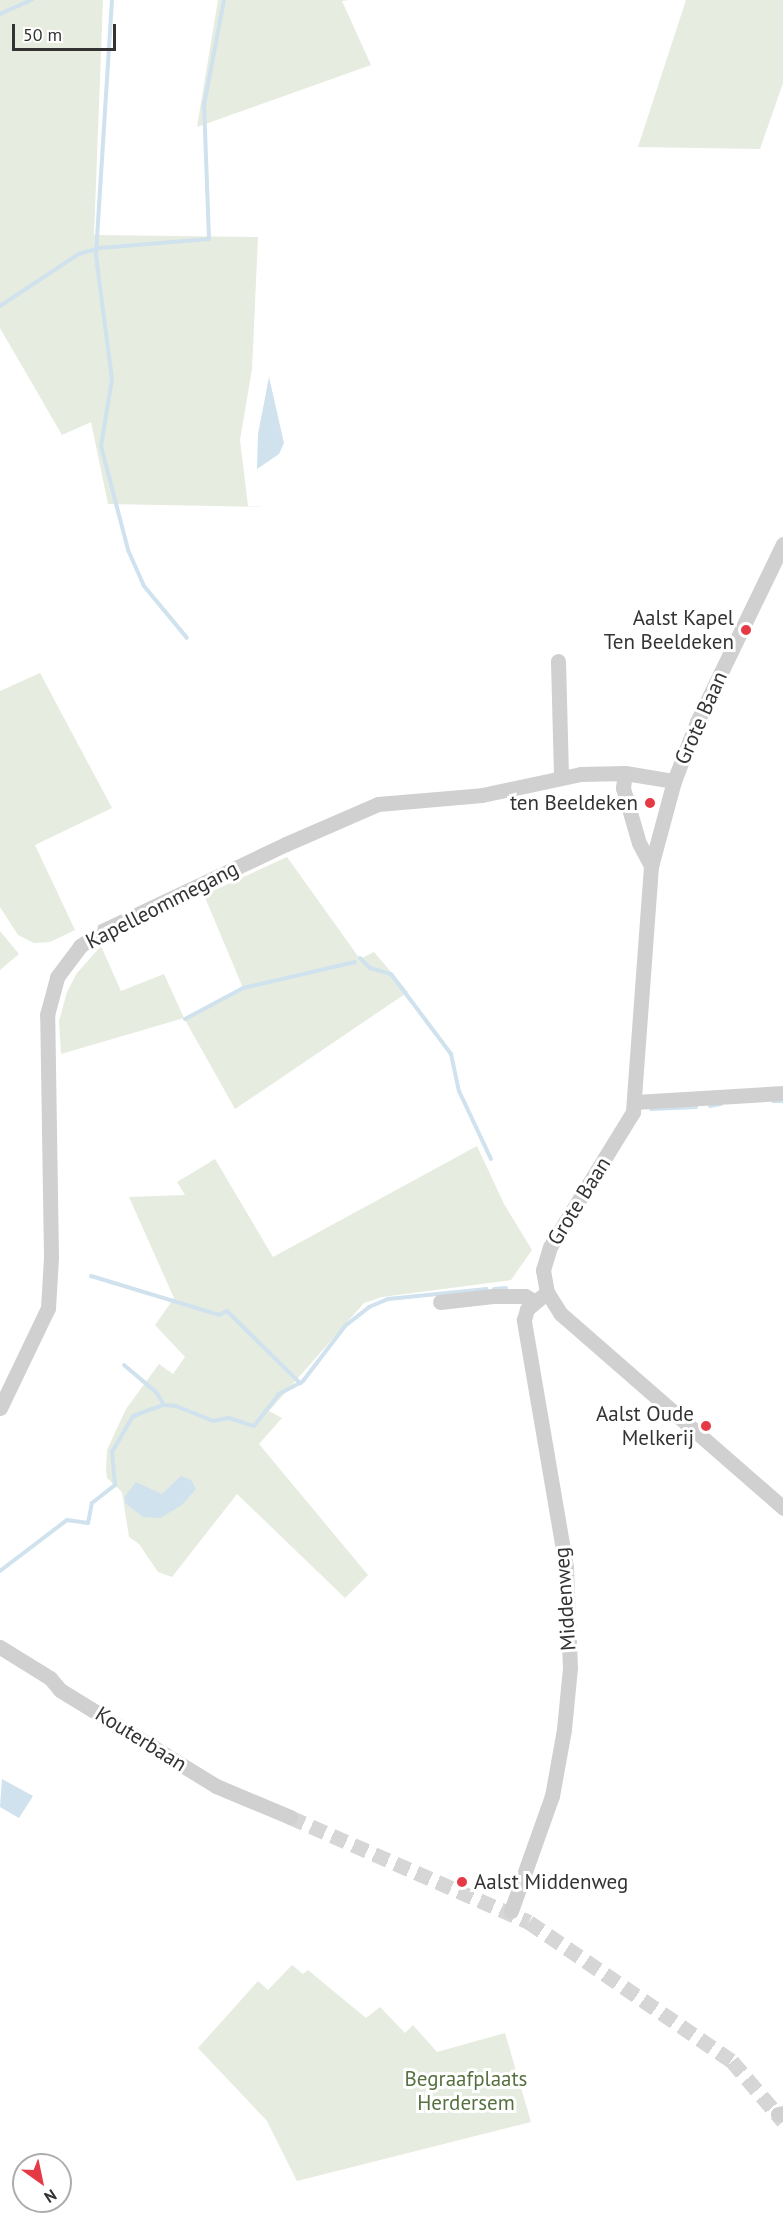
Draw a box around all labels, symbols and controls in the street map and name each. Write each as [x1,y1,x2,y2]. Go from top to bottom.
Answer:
scale bar [15,12,118,50]
text: 50 m [23,23,62,46]
place label: Aalst Kapel Ten Beeldeken [604,605,734,655]
marker: Aalst Kapel Ten Beeldeken [739,623,753,637]
street label: Grote Baan [669,668,733,768]
place label: ten Beeldeken [510,790,638,816]
marker: ten Beeldeken [643,796,657,810]
street label: Kapelleommegang [82,856,242,954]
street label: Grote Baan [542,1152,616,1250]
place label: Aalst Oude Melkerij [596,1401,694,1451]
marker: Aalst Oude Melkerij [699,1419,713,1433]
street label: Middenweg [549,1546,581,1652]
street label: Kouterbaan [91,1701,191,1777]
place label: Aalst Middenweg [474,1869,628,1895]
marker: Aalst Middenweg [455,1875,469,1889]
park label: Begraafplaats Herdersem [405,2066,527,2116]
north arrow [12,2153,72,2213]
text: N [41,2185,61,2208]

